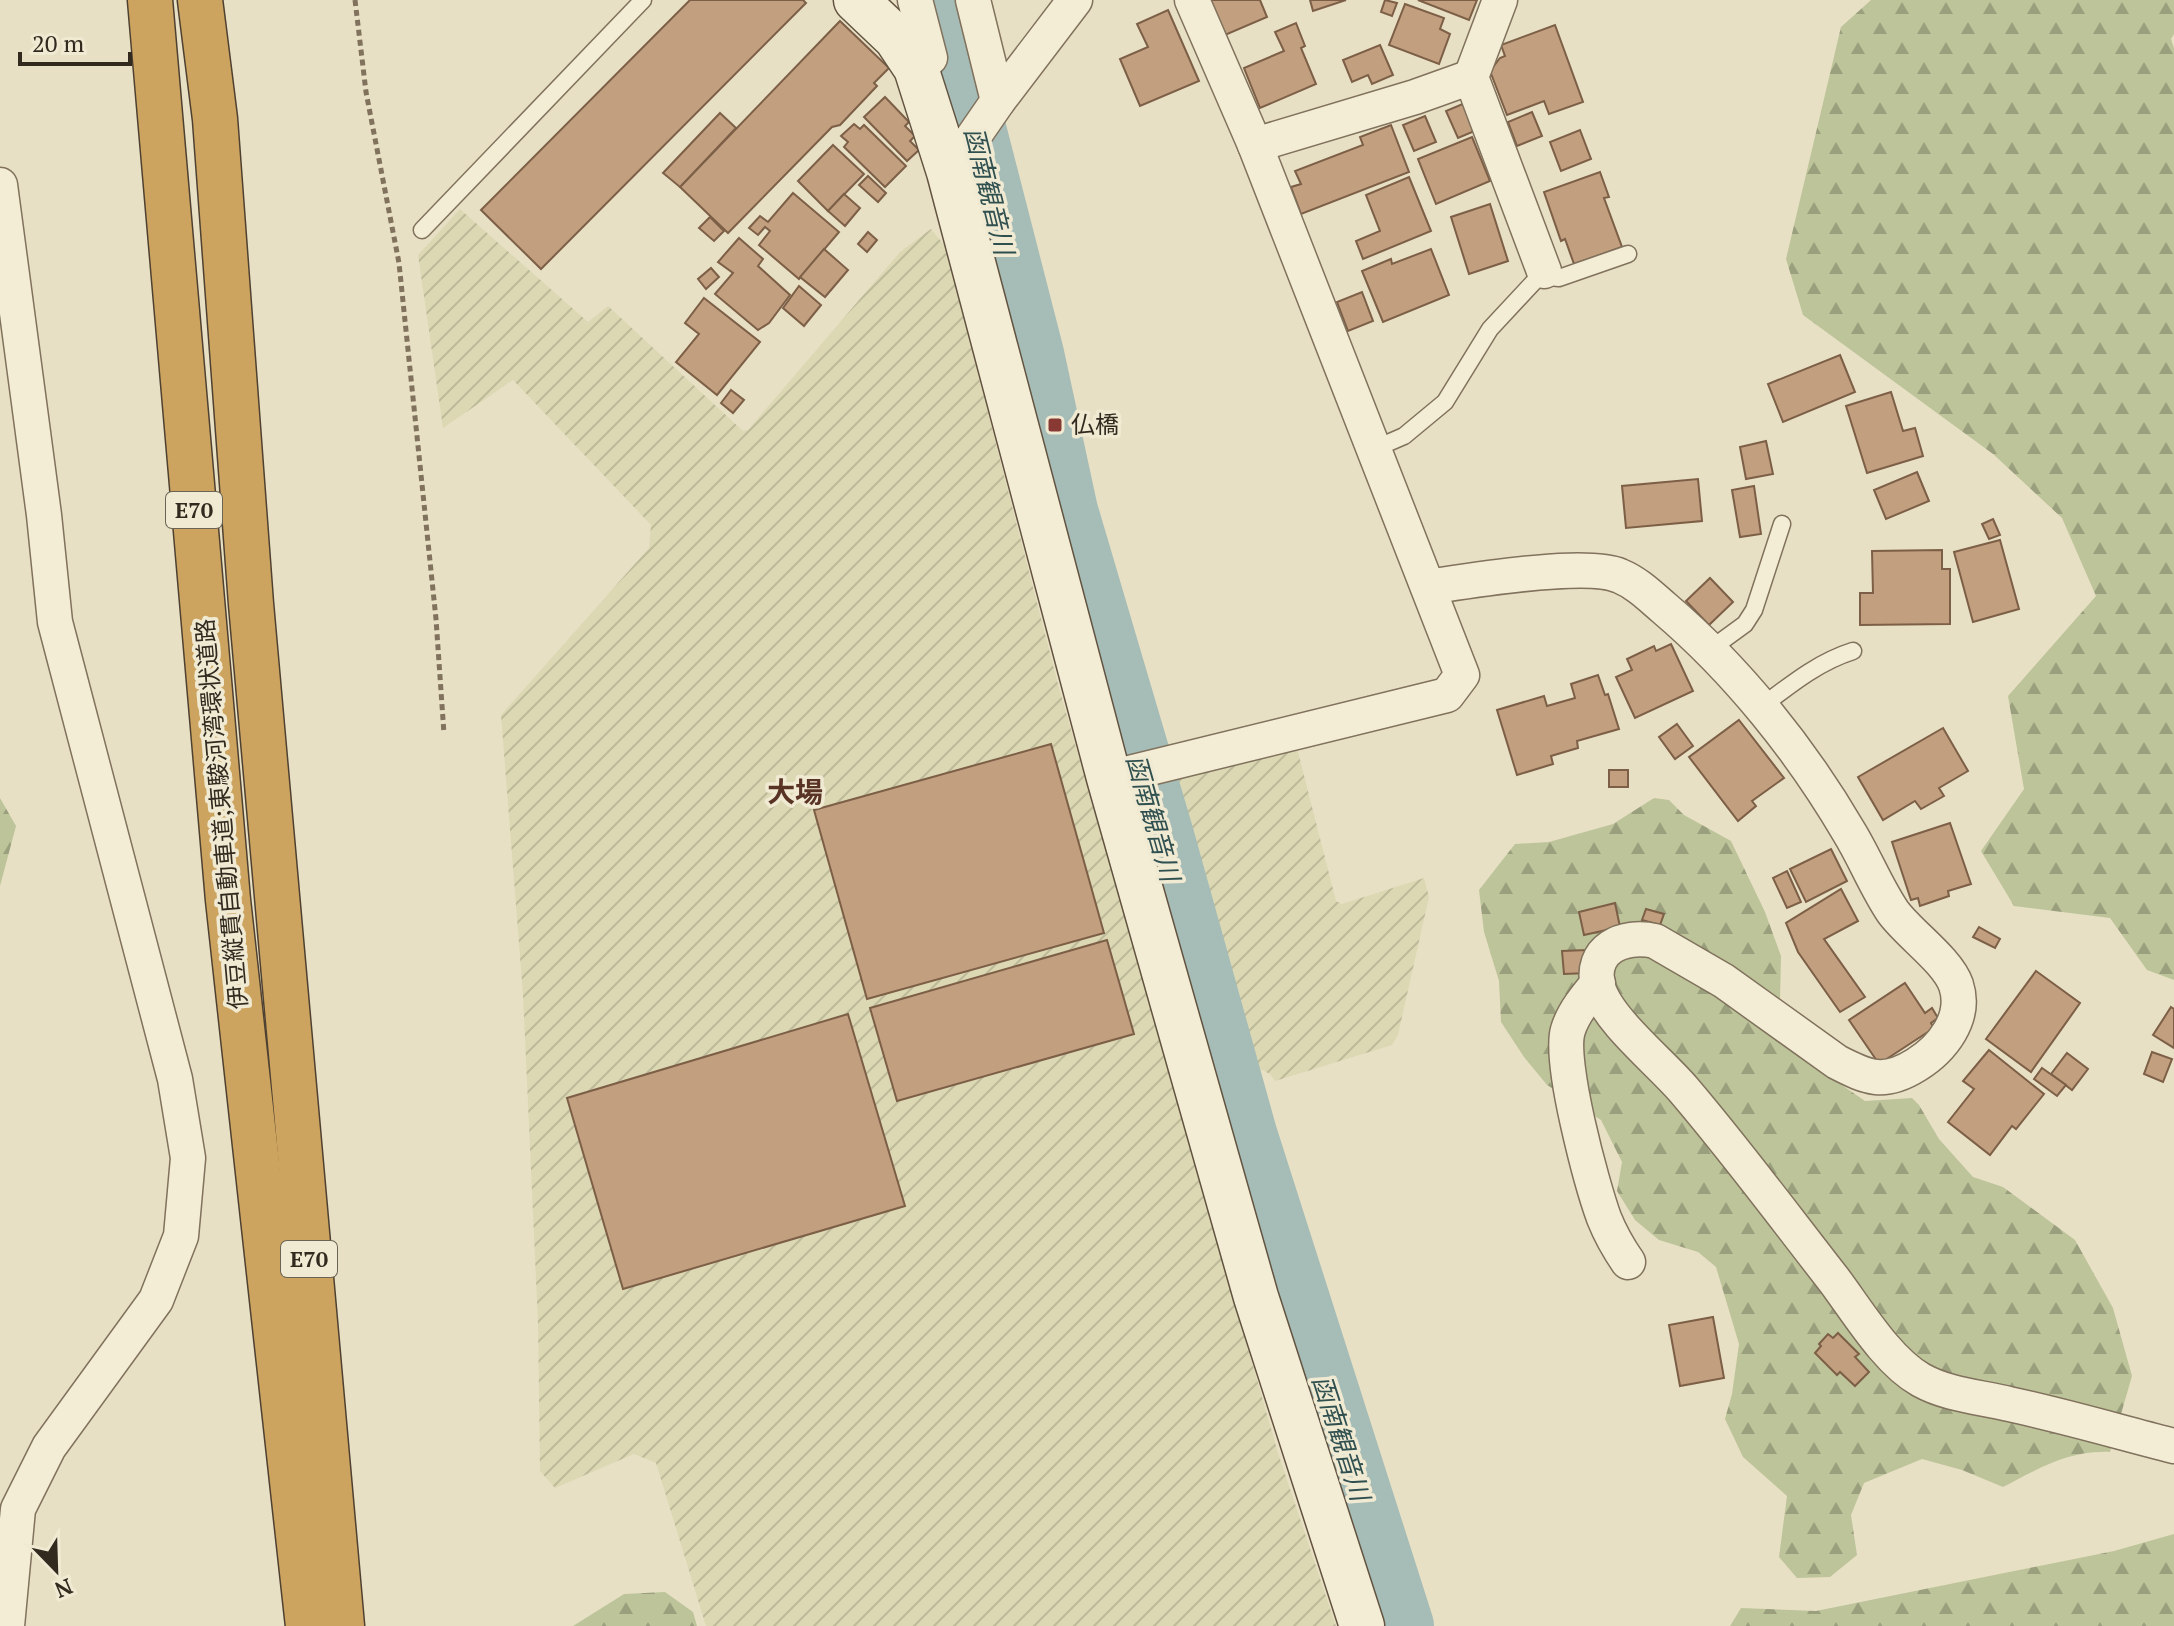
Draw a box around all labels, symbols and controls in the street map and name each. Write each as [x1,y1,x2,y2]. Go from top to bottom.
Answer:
scale bar [20,16,130,66]
text: 20 m [32,27,84,59]
water label: 函南観音川 [958,124,1023,261]
place label: 仏橋 [1071,408,1119,440]
marker: 仏橋 [1046,416,1064,434]
road number: E70 [166,492,222,528]
street label: 伊豆縦貫自動車道;東駿河湾環状道路 [188,617,254,1011]
water label: 函南観音川 [1120,751,1189,888]
district label: 大場 [767,773,823,810]
road number: E70 [281,1241,337,1277]
water label: 函南観音川 [1306,1371,1379,1508]
north arrow [16,1530,96,1610]
text: N [50,1572,77,1606]

